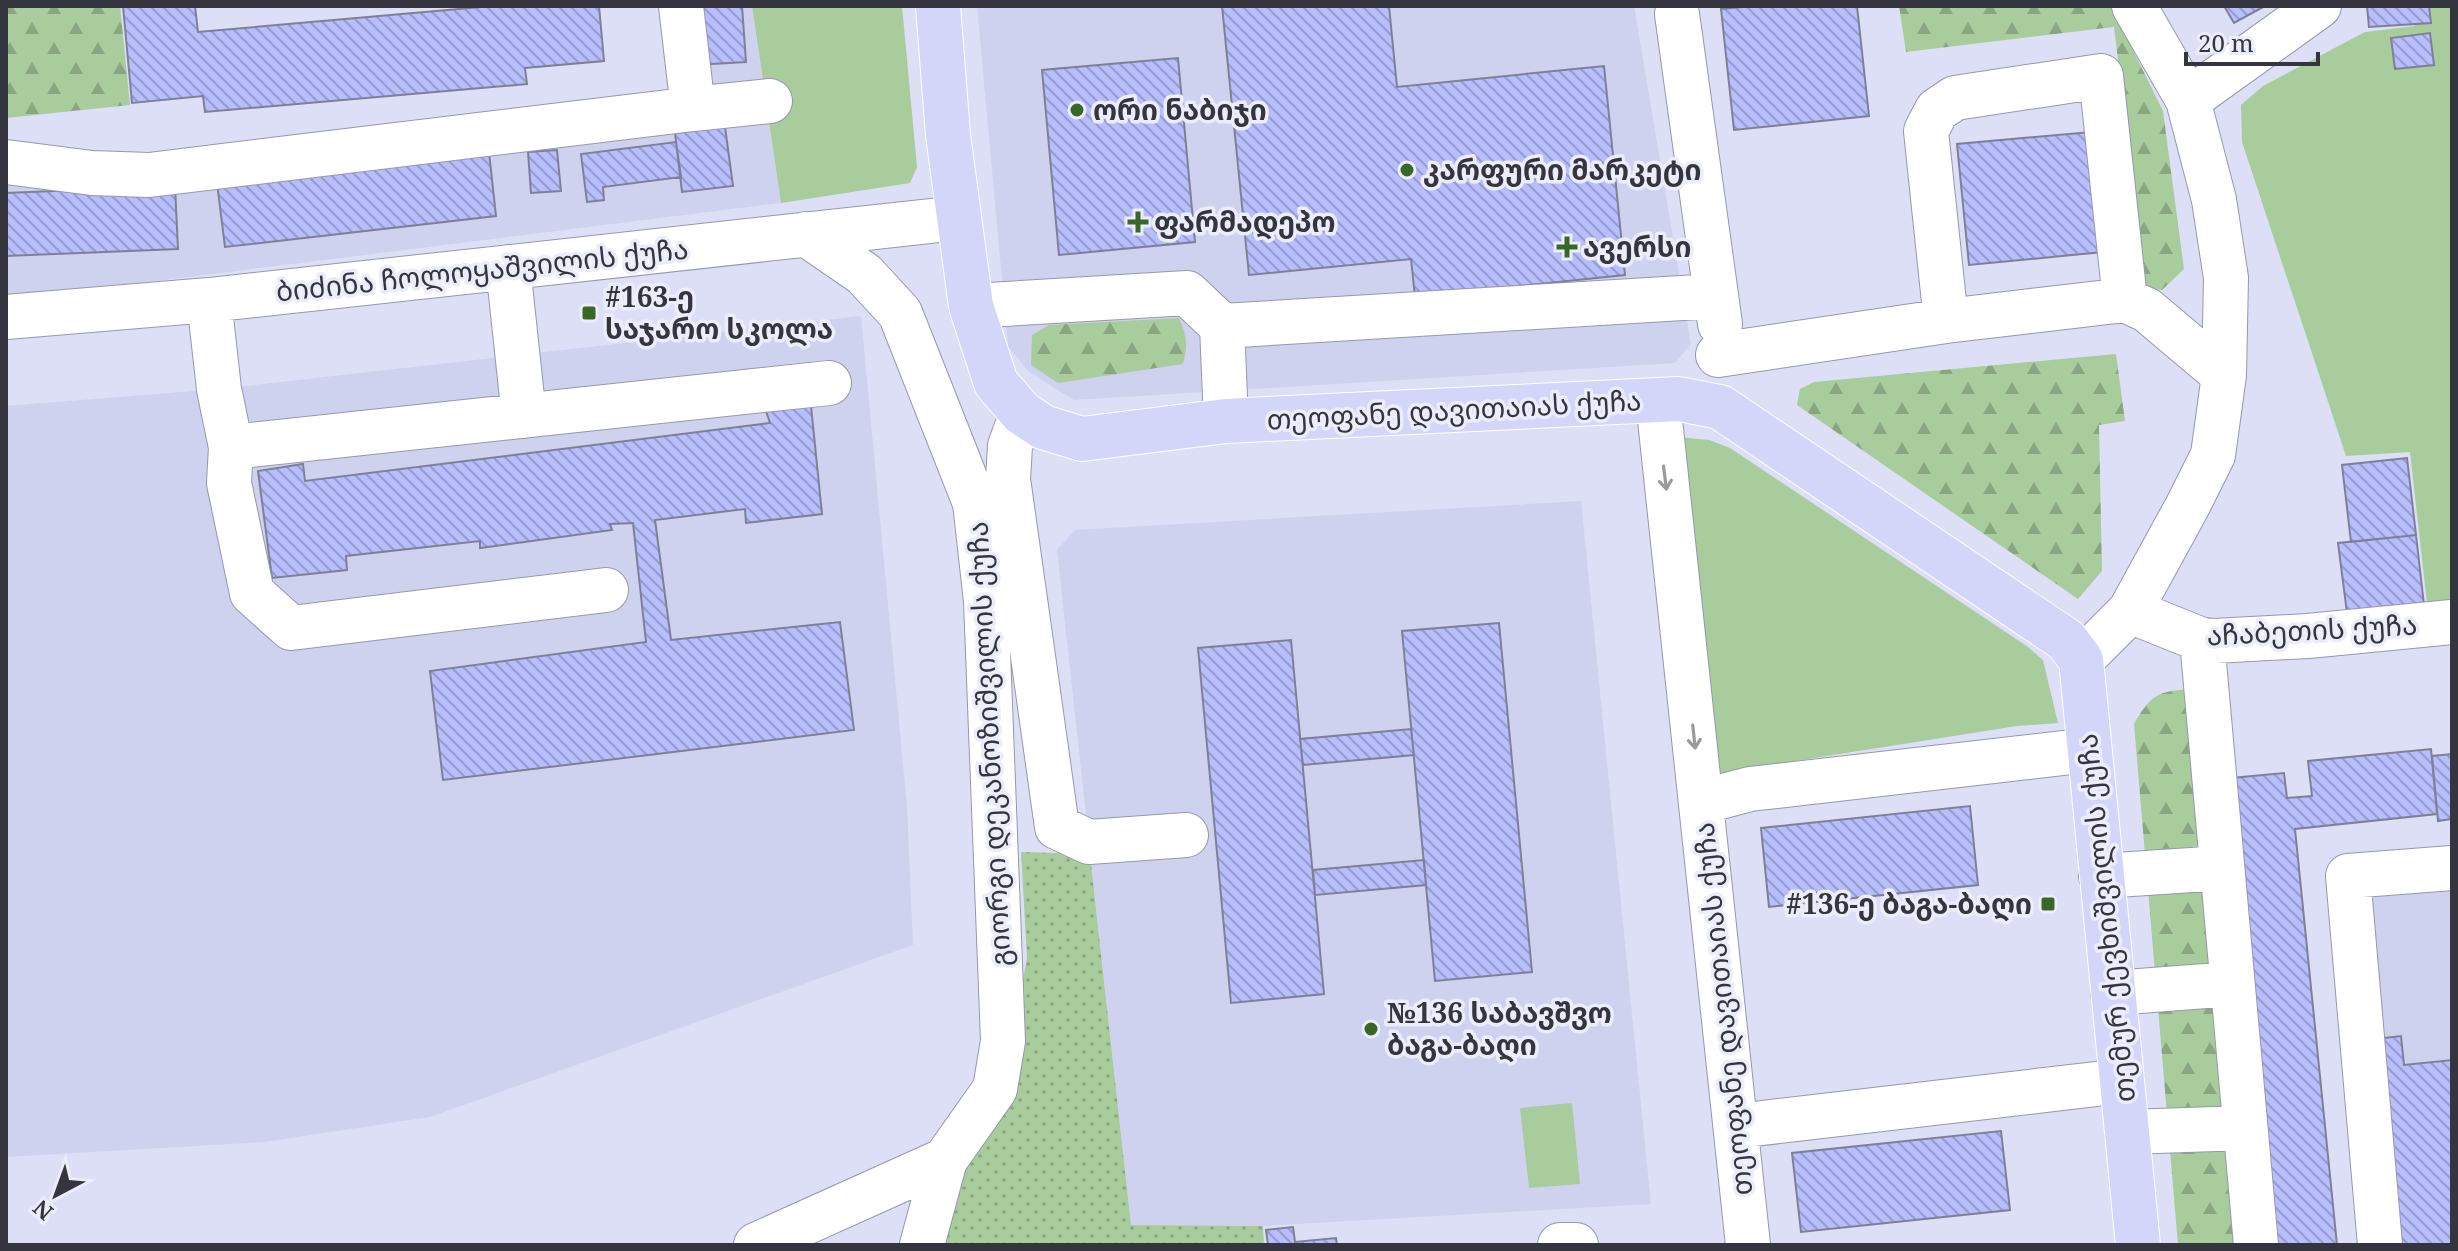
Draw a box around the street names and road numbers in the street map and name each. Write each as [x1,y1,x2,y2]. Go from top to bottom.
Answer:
street label: ბიძინა ჩოლოყაშვილის ქუჩა [274,228,690,310]
street label: თეოფანე დავითაიას ქუჩა [1266,380,1642,438]
street label: გიორგი დეკანოზიშვილის ქუჩა [957,521,1019,968]
street label: აჩაბეთის ქუჩა [2206,605,2418,653]
street label: თემურ ქევხიშვილის ქუჩა [2067,732,2143,1104]
street label: თეოფანე დავითაიას ქუჩა [1683,820,1761,1198]

